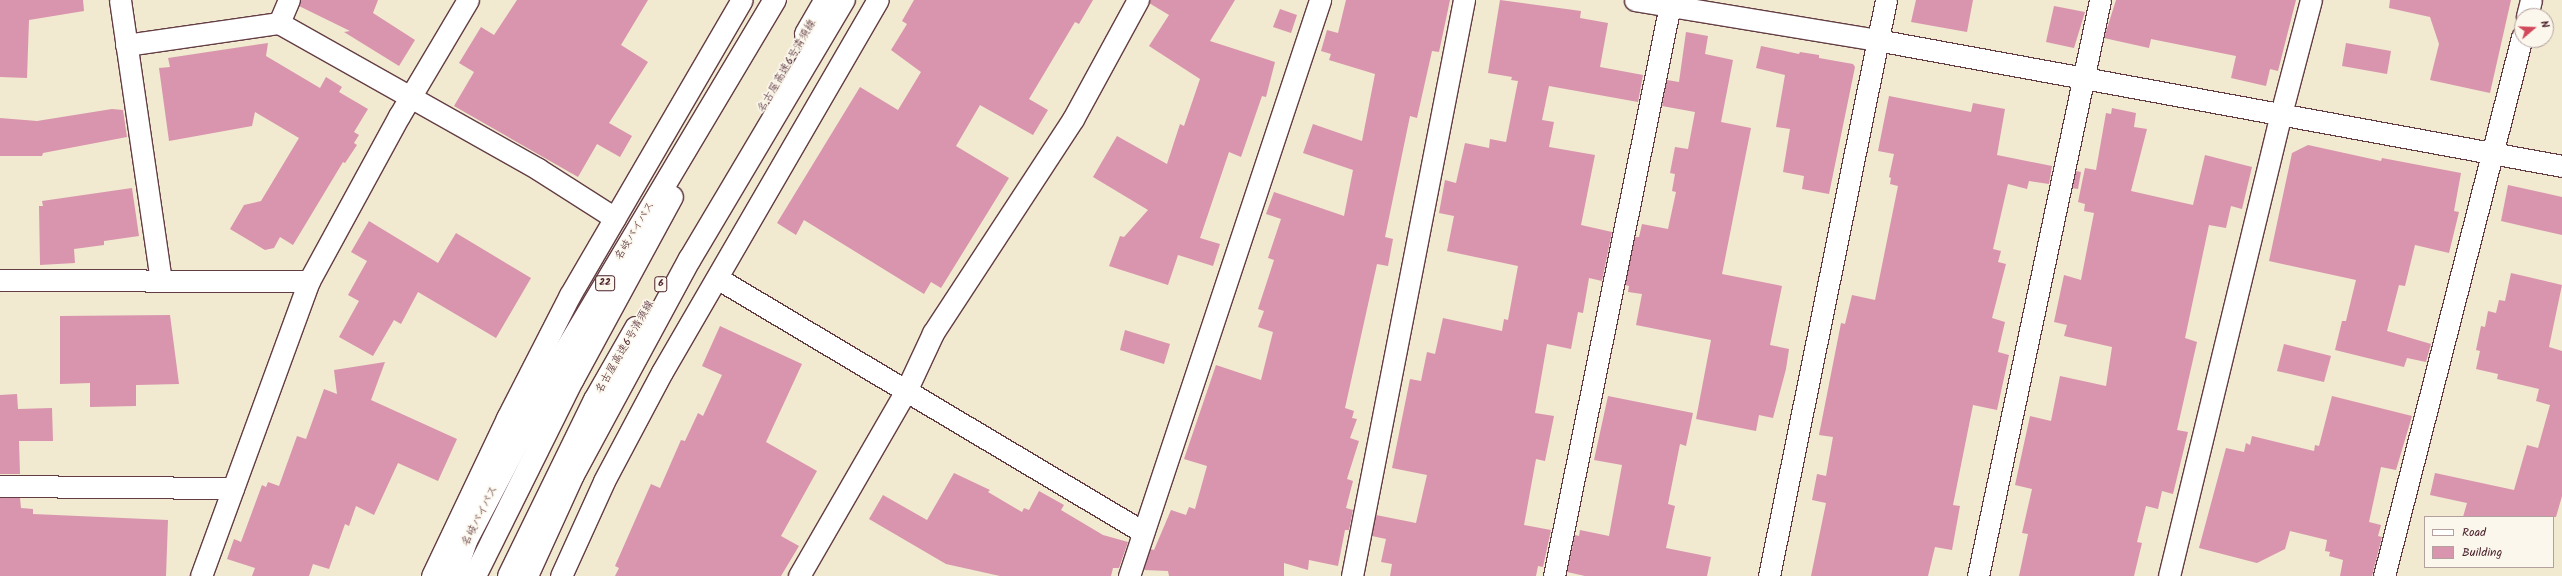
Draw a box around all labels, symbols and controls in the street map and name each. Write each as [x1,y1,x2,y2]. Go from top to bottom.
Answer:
north arrow [2514,8,2554,48]
street label: 名古屋高速6号清須線 [755,17,819,115]
text: N [2535,18,2554,31]
street label: 名岐バイパス [612,199,658,263]
road number: 22 [595,275,615,291]
road number: 6 [654,276,668,292]
street label: 名古屋高速6号清須線 [593,298,657,396]
street label: 名岐バイパス [459,484,501,548]
legend [2424,516,2554,568]
text: Road [2462,523,2486,542]
text: Building [2462,543,2502,562]

